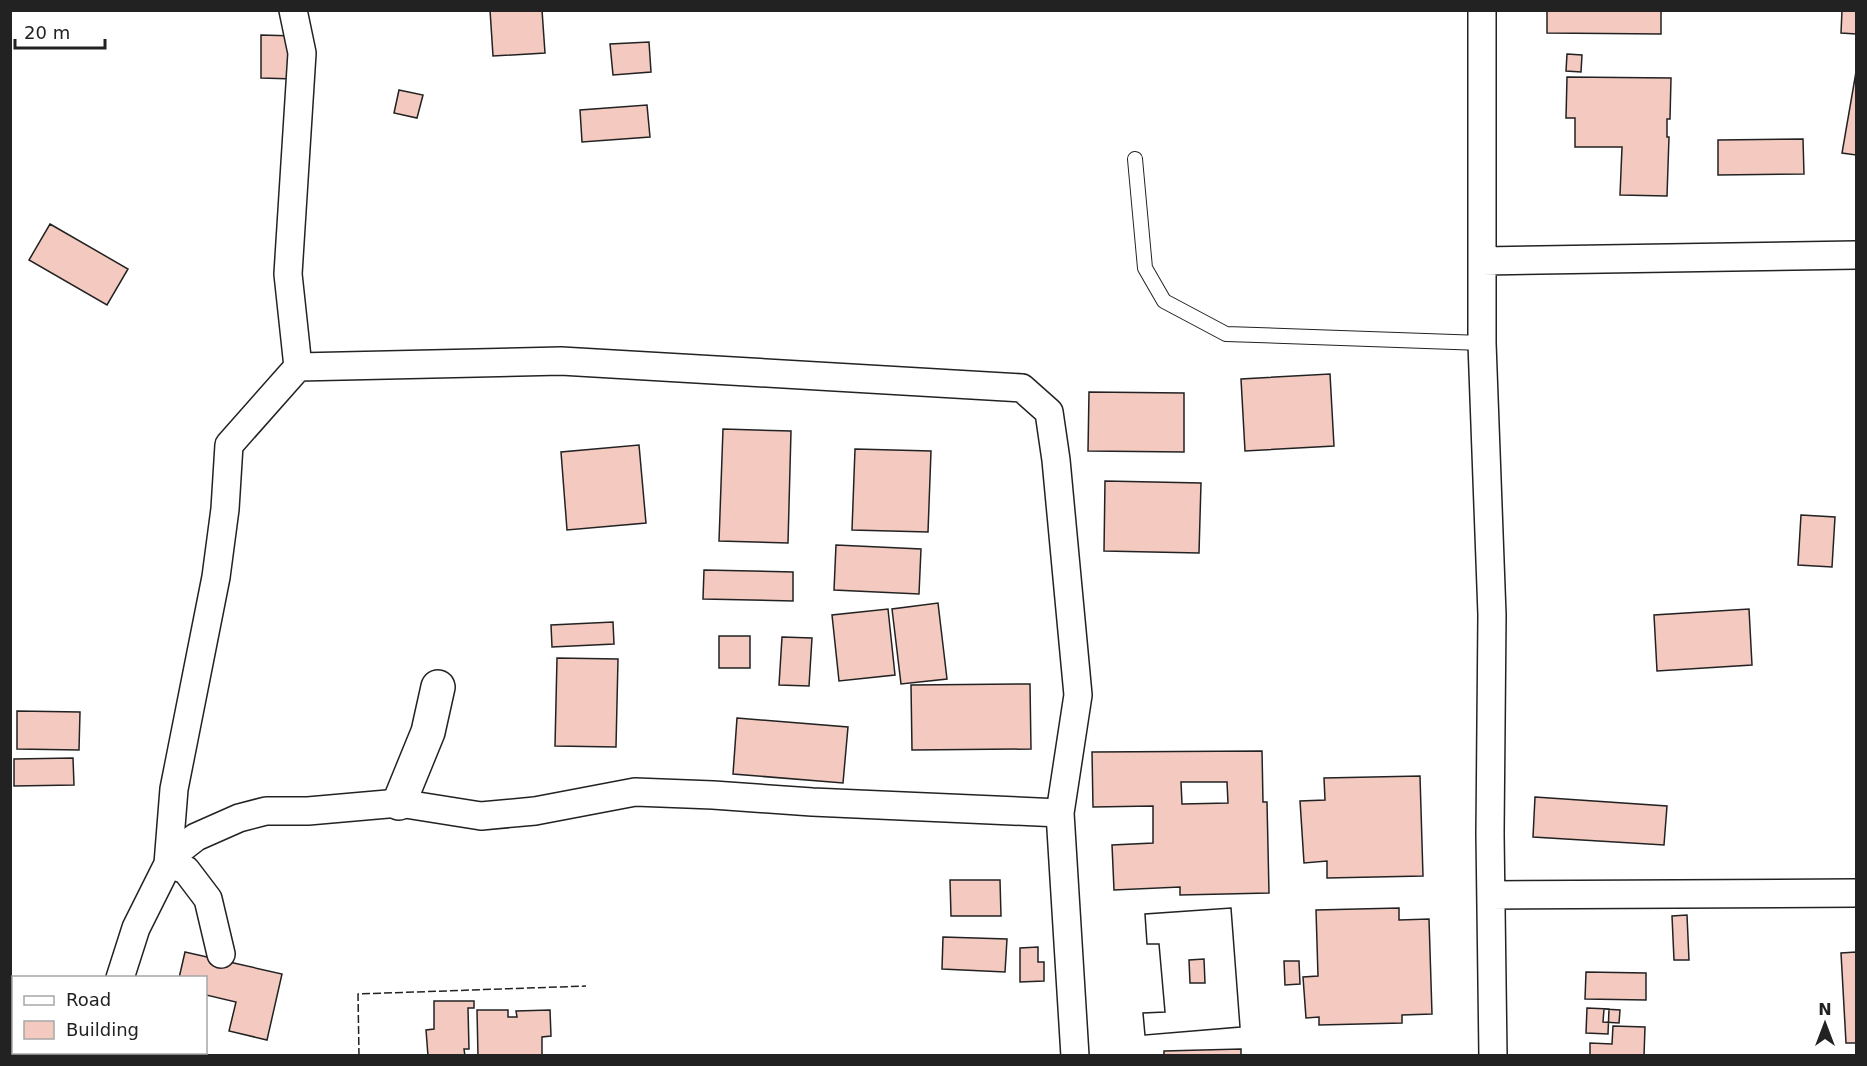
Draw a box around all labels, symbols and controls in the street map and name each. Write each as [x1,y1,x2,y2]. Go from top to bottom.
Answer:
scale bar [15,12,105,50]
text: 20 m [24,22,70,43]
legend [12,976,207,1054]
text: Road [66,989,111,1010]
north arrow [1795,994,1855,1054]
text: N [1818,1000,1832,1019]
text: Building [66,1019,139,1040]

